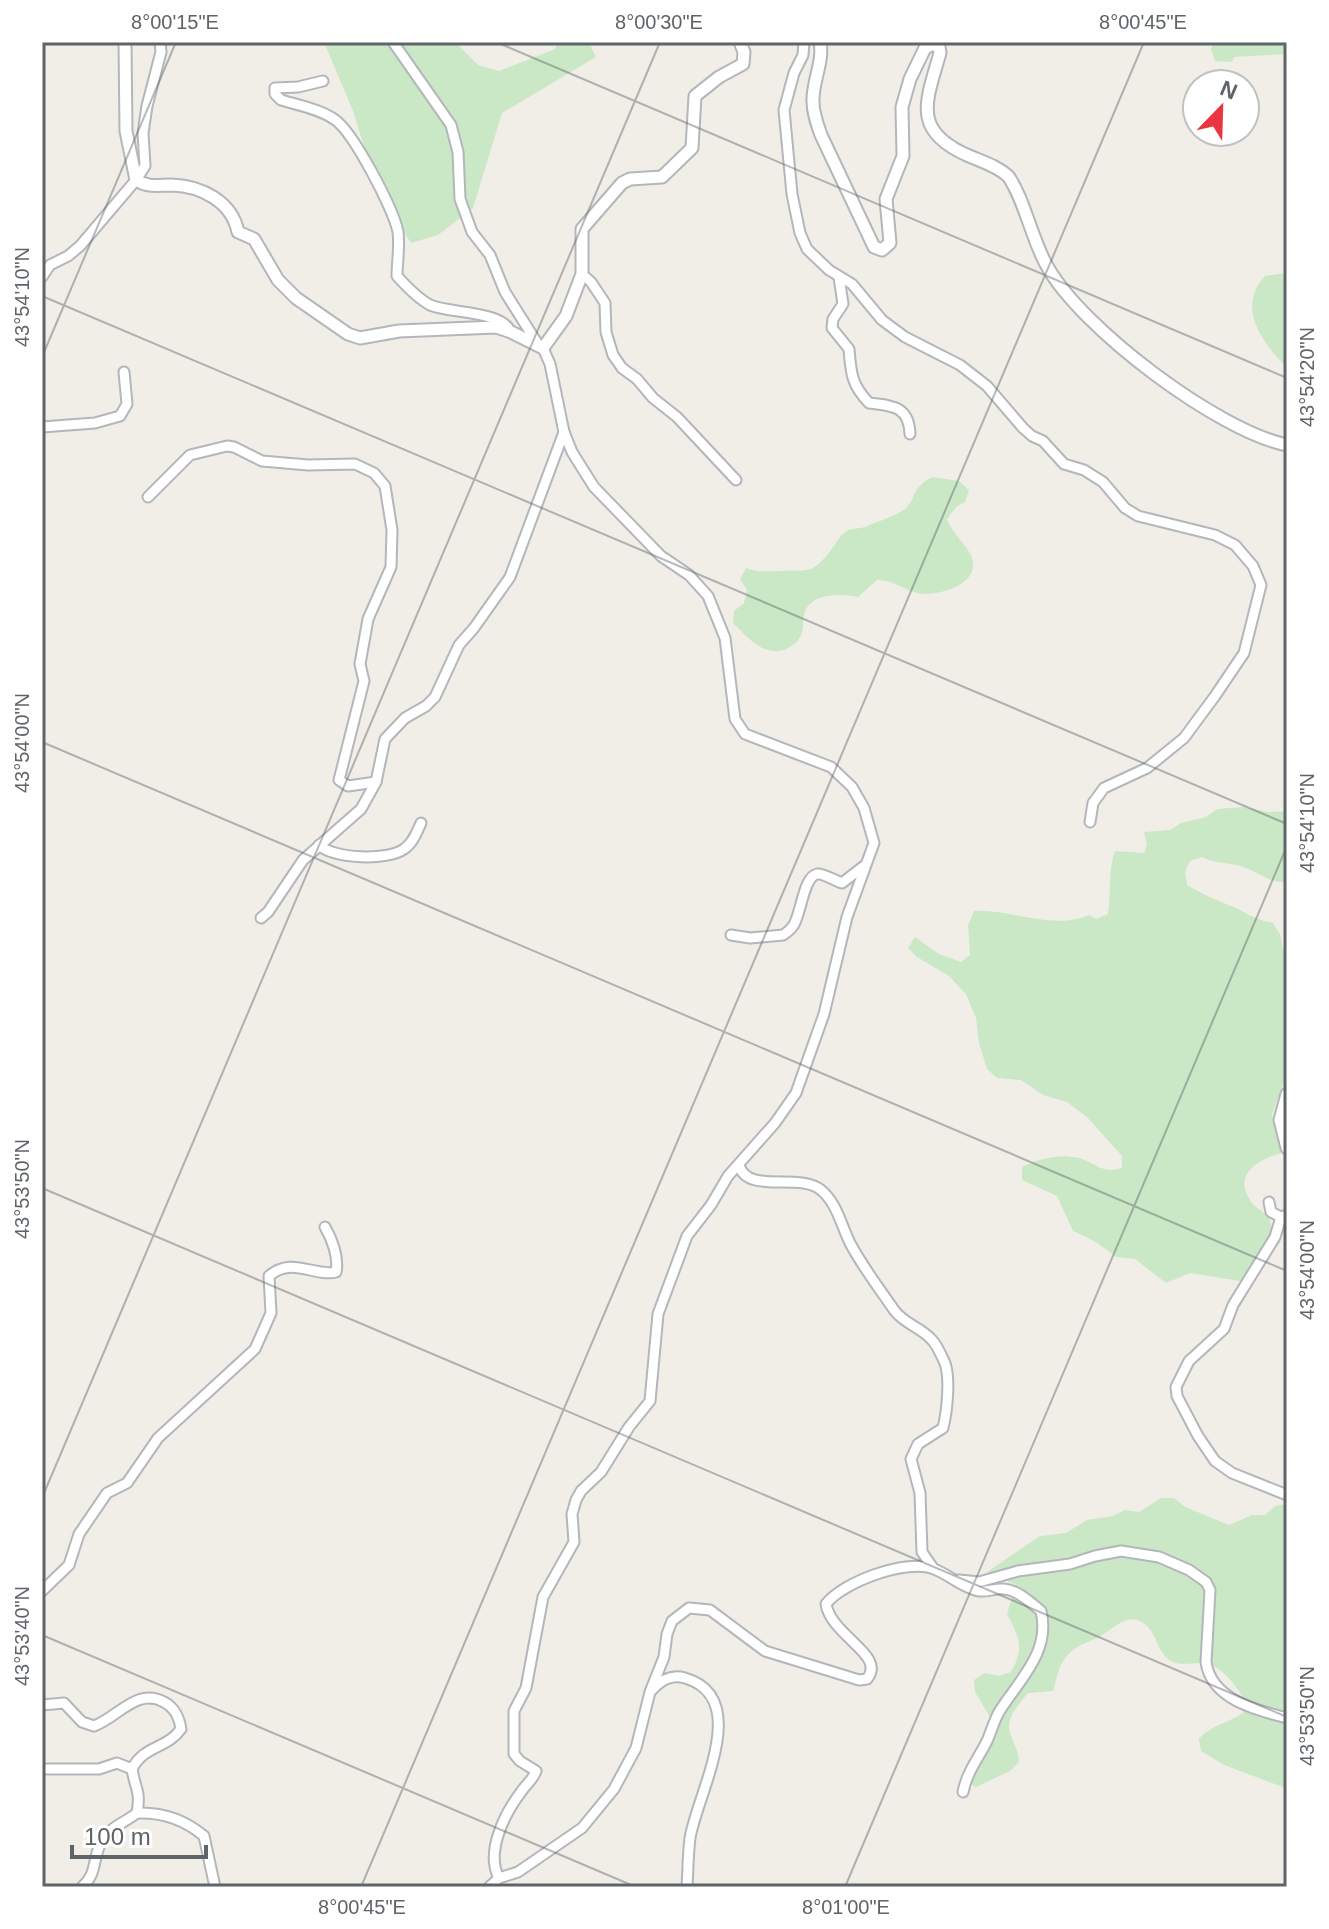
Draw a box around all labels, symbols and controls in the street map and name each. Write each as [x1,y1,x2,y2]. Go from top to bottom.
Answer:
text: 8°00'15"E [131,11,219,33]
text: 8°00'30"E [615,11,703,33]
text: 8°00'45"E [1099,11,1187,33]
north arrow [1181,68,1261,148]
text: N [1216,75,1241,105]
text: 43°54'10"N [11,247,33,347]
text: 43°54'20"N [1296,327,1318,427]
text: 43°54'00"N [11,693,33,793]
text: 43°54'10"N [1296,773,1318,873]
text: 43°53'50"N [11,1139,33,1239]
text: 43°54'00"N [1296,1220,1318,1320]
text: 43°53'40"N [11,1586,33,1686]
text: 43°53'50"N [1296,1666,1318,1766]
scale bar [72,1809,206,1859]
text: 100 m [84,1823,151,1850]
text: 8°00'45"E [318,1896,406,1918]
text: 8°01'00"E [802,1896,890,1918]

